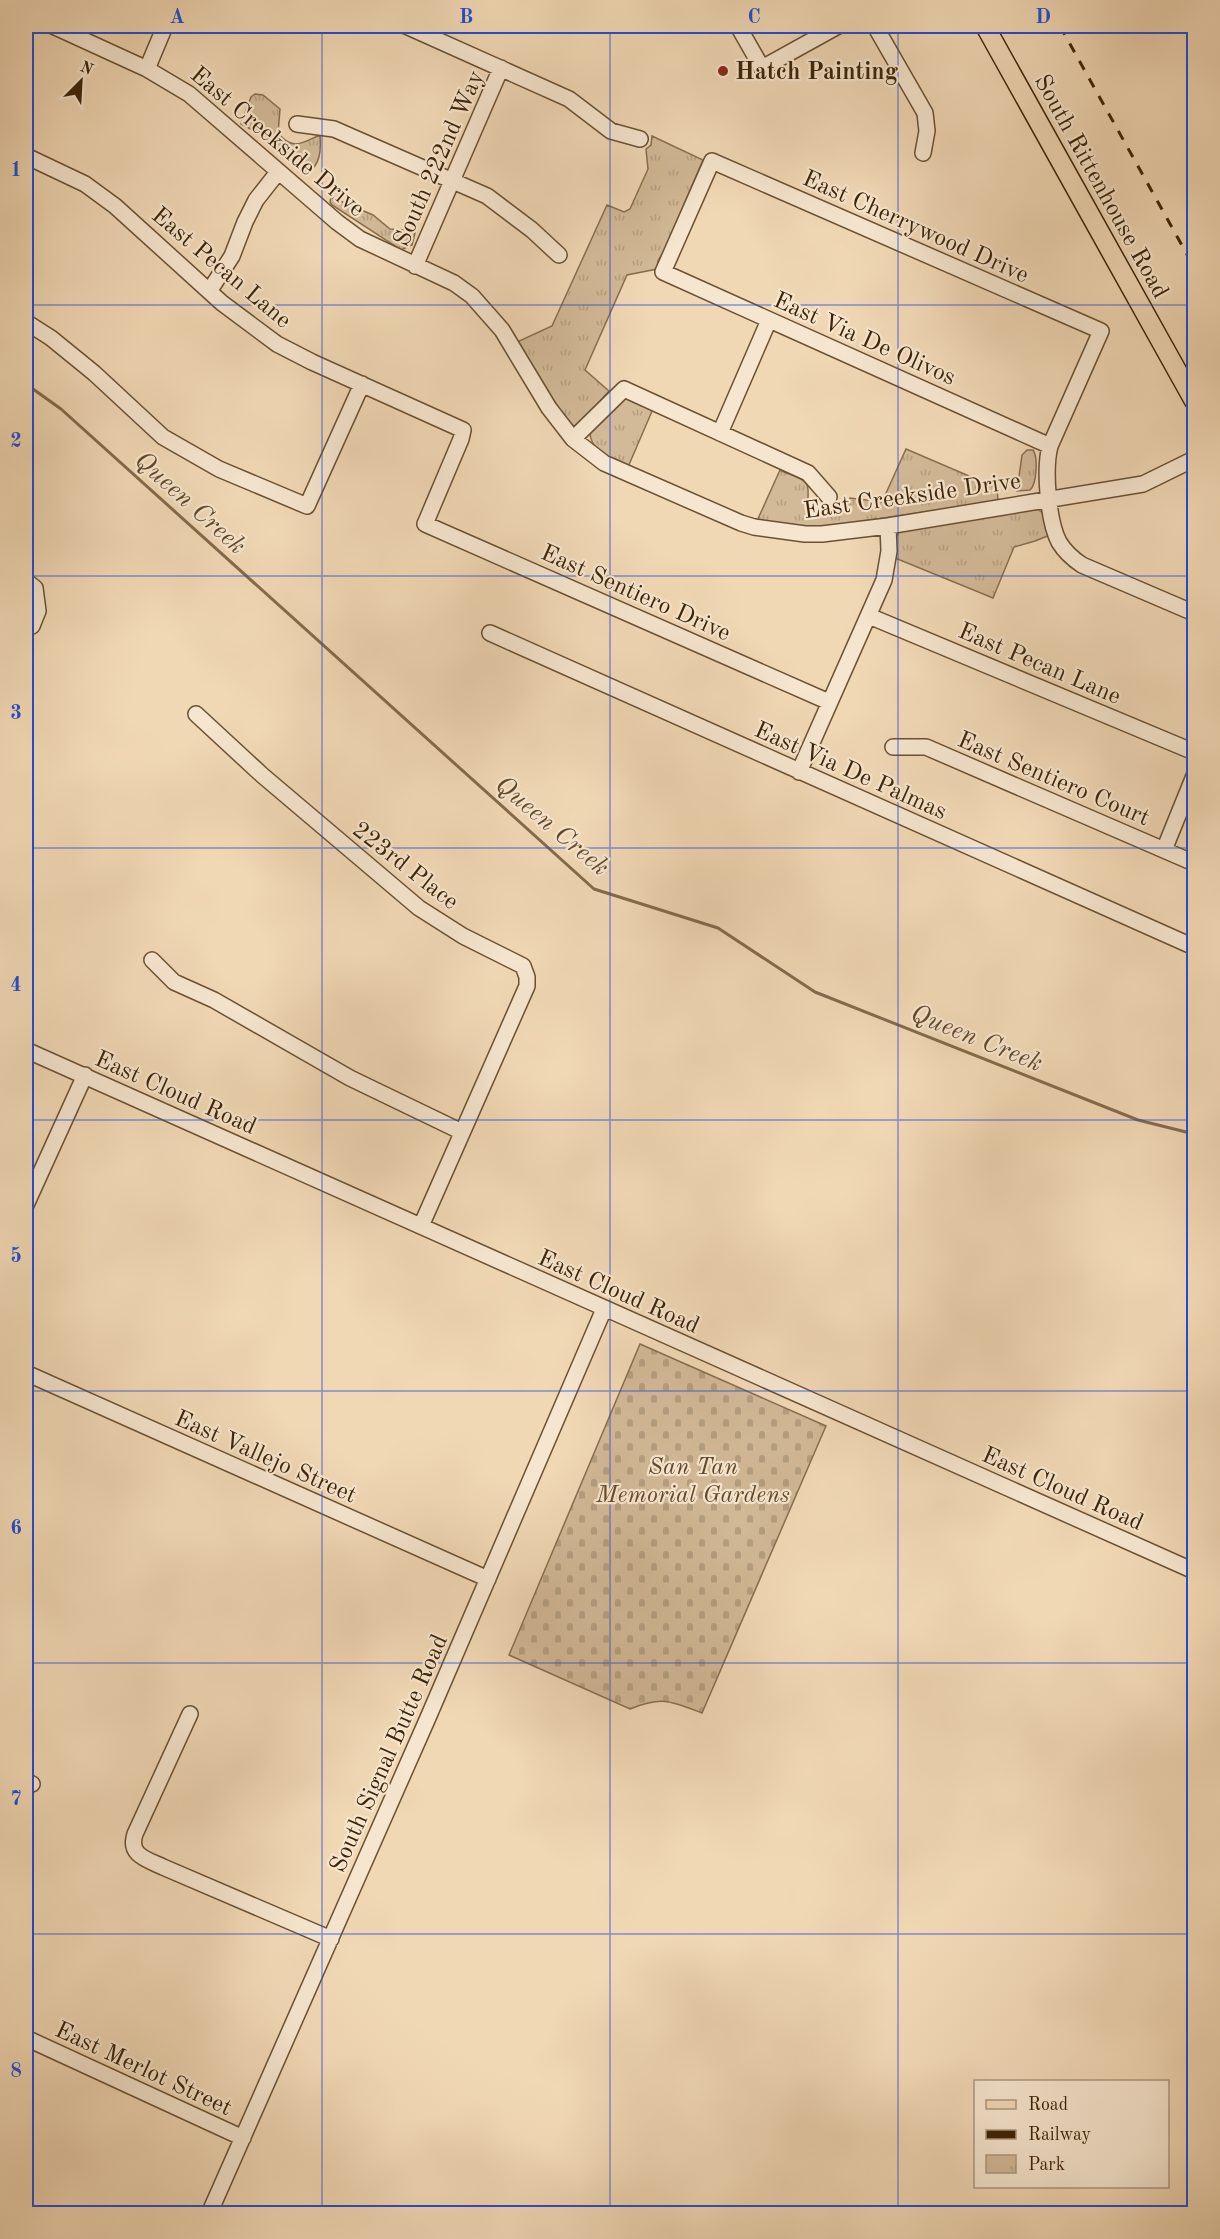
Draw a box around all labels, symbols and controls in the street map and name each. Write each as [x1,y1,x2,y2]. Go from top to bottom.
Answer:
text: A [169,8,185,28]
text: B [459,8,473,28]
text: C [747,8,761,28]
text: D [1035,8,1051,28]
north arrow [51,51,111,111]
text: N [77,59,96,79]
place label: Hatch Painting [735,61,899,85]
street label: East Creekside Drive [185,63,368,222]
marker: Hatch Painting [716,64,730,78]
street label: South 222nd Way [390,67,489,250]
street label: South Rittenhouse Road [1029,71,1172,303]
text: 1 [10,161,22,181]
street label: East Cherrywood Drive [799,167,1032,289]
street label: East Pecan Lane [146,203,295,334]
street label: East Via De Olivos [769,289,959,391]
text: 2 [10,432,22,452]
water label: Queen Creek [129,447,250,560]
street label: East Creekside Drive [802,470,1023,524]
street label: East Sentiero Drive [537,541,734,646]
street label: East Pecan Lane [954,620,1124,710]
text: 3 [10,704,22,724]
street label: East Via De Palmas [750,719,950,825]
street label: East Sentiero Court [954,728,1153,831]
water label: Queen Creek [490,772,613,881]
street label: 223rd Place [347,818,462,915]
text: 4 [10,976,22,996]
water label: Queen Creek [907,1001,1046,1077]
street label: East Cloud Road [91,1047,260,1140]
text: 5 [10,1246,22,1267]
street label: East Cloud Road [534,1246,703,1339]
street label: East Vallejo Street [171,1407,360,1509]
street label: East Cloud Road [978,1443,1147,1536]
park label: San Tan Memorial Gardens [595,1456,790,1508]
text: 6 [10,1519,22,1539]
street label: South Signal Butte Road [326,1631,453,1876]
text: 7 [10,1790,22,1810]
street label: East Merlot Street [51,2018,235,2121]
text: 8 [10,2062,22,2082]
legend [974,2080,1169,2188]
text: Road [1028,2096,1068,2114]
text: Railway [1028,2126,1091,2144]
text: Park [1028,2156,1065,2174]

